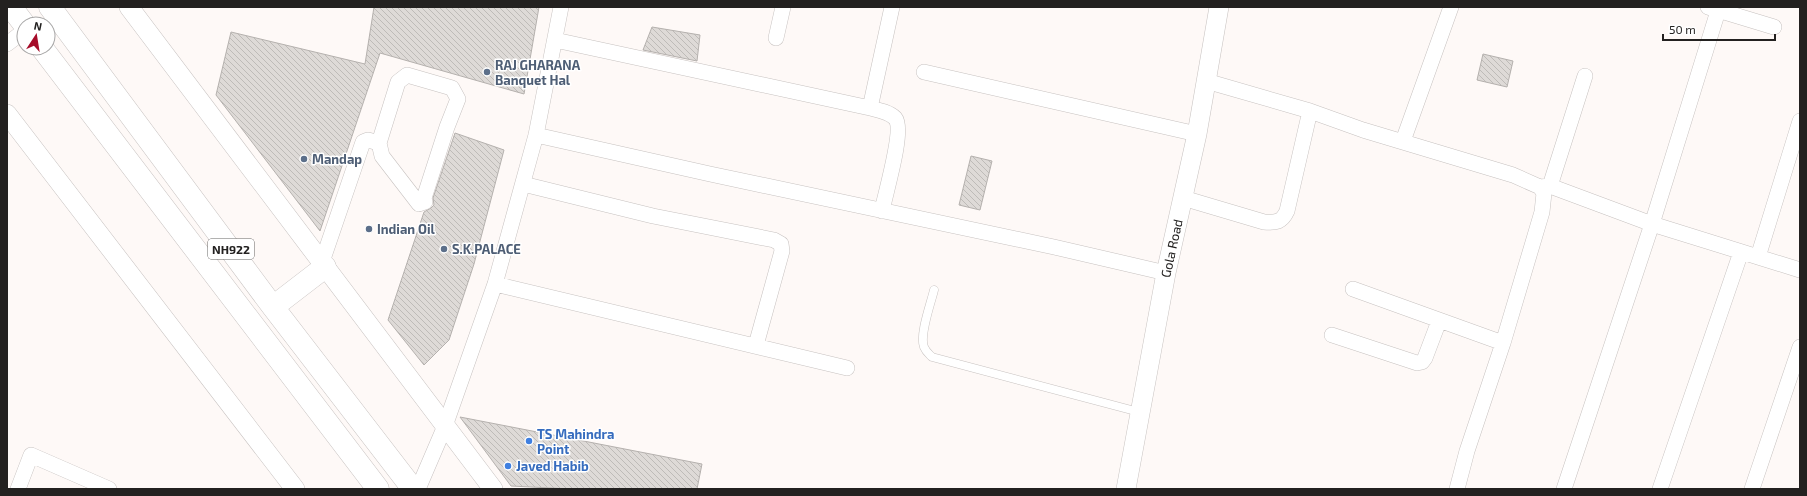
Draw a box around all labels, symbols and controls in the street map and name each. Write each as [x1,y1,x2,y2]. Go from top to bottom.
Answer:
north arrow [16,16,56,56]
scale bar [1663,16,1775,42]
text: N [33,19,43,33]
text: 50 m [1669,22,1696,36]
place label: RAJ GHARANA Banquet Hal [495,57,581,88]
marker: RAJ GHARANA Banquet Hal [482,67,492,77]
place label: Mandap [312,151,362,167]
marker: Mandap [299,154,309,164]
street label: Gola Road [1157,218,1186,279]
place label: Indian Oil [377,221,436,237]
marker: Indian Oil [364,224,374,234]
road number: NH922 [208,239,254,259]
place label: S.K.PALACE [452,241,521,257]
marker: S.K.PALACE [439,244,449,254]
place label: TS Mahindra Point [537,426,614,457]
marker: TS Mahindra Point [524,436,534,446]
place label: Javed Habib [516,458,589,474]
marker: Javed Habib [503,461,513,471]

